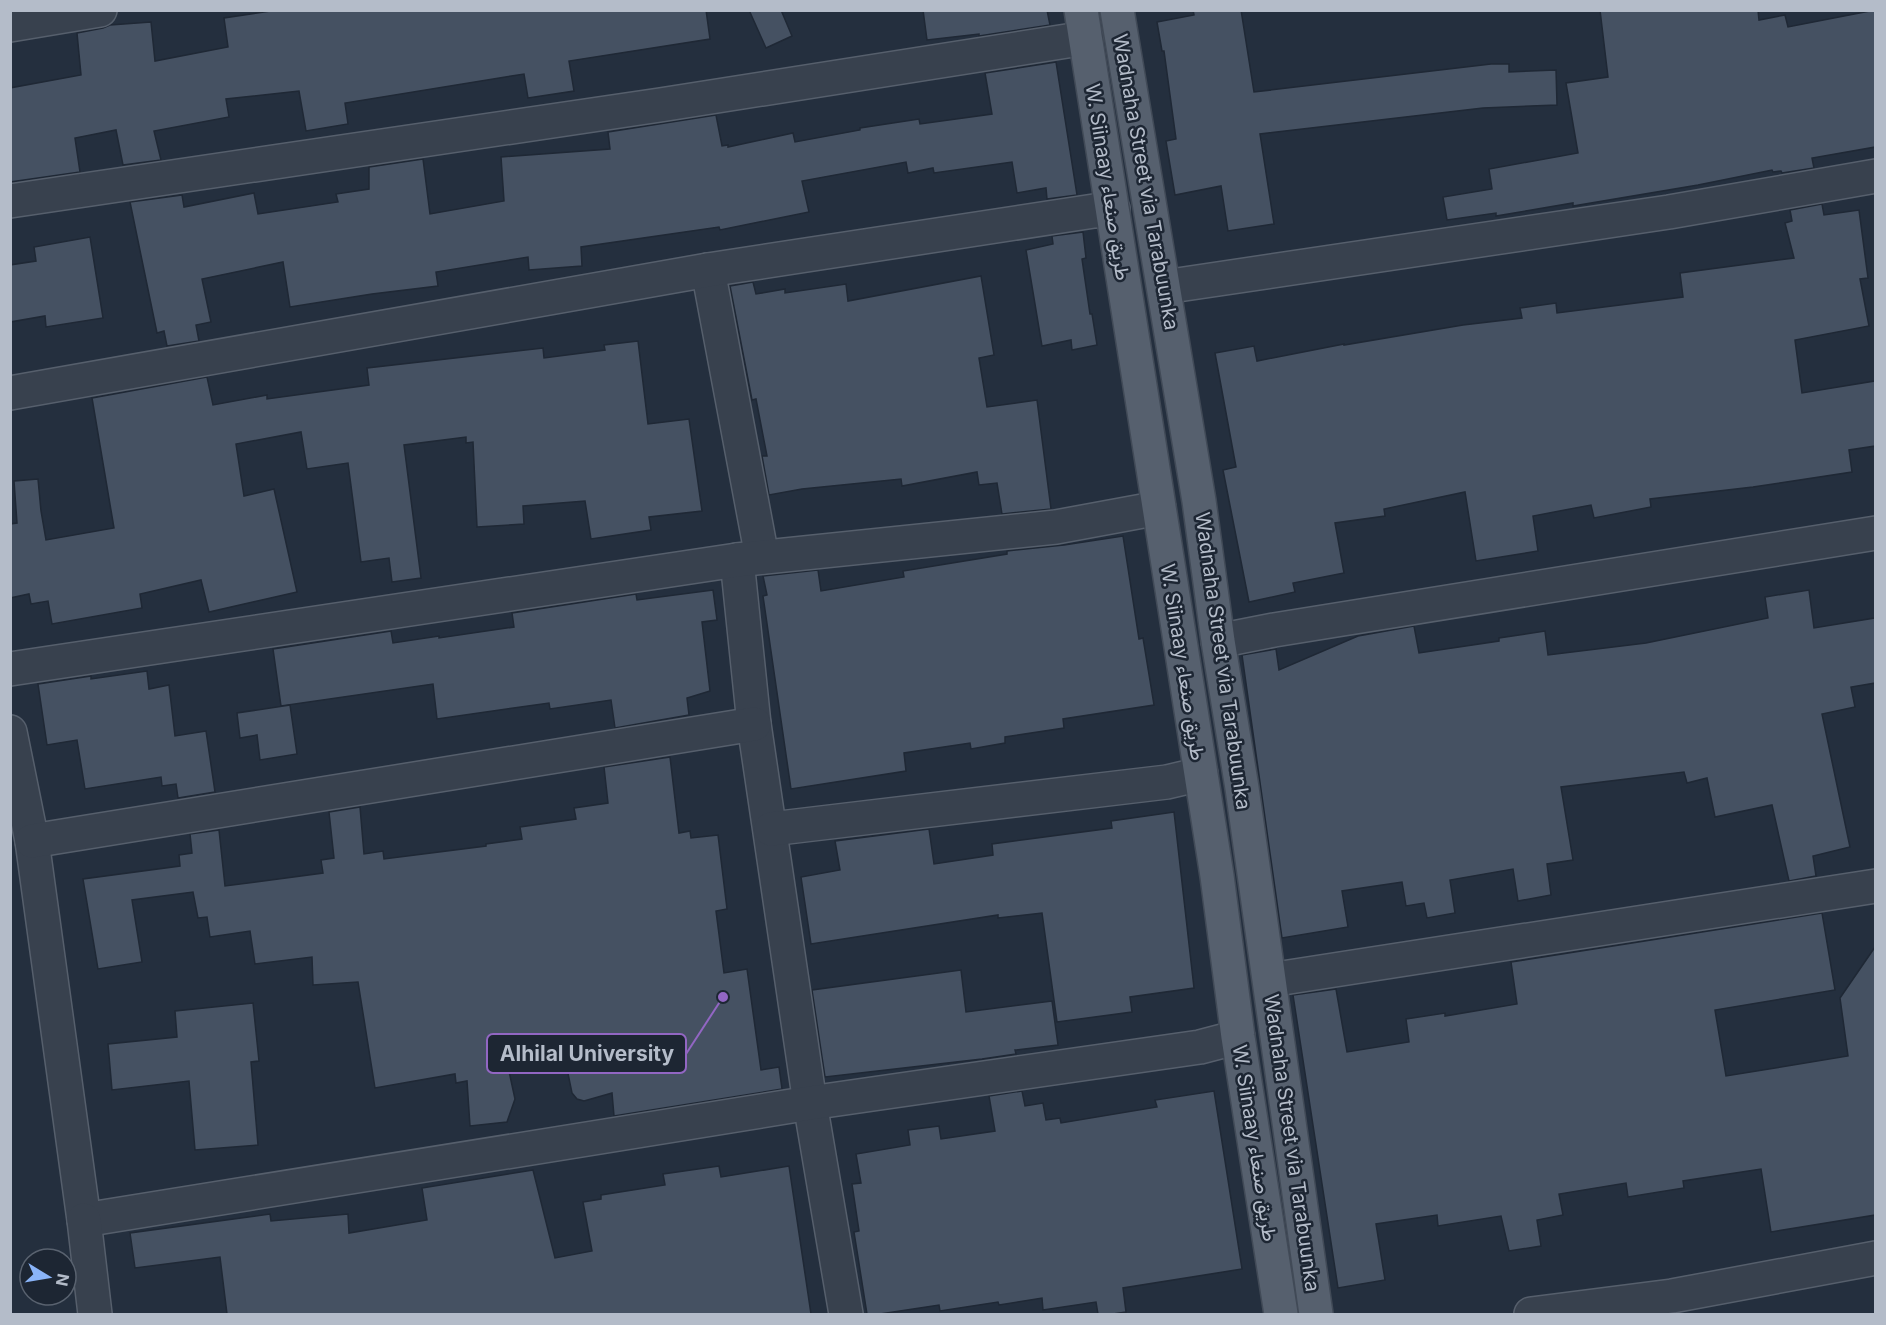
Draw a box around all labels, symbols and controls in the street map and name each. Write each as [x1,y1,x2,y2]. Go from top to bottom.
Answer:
street label: Wadnaha Street via Tarabuunka [1108,32,1184,332]
street label: W. Siinaay طريق صنعاء [1080,82,1135,282]
street label: Wadnaha Street via Tarabuunka [1190,511,1256,811]
street label: W. Siinaay طريق صنعاء [1155,562,1210,762]
street label: Wadnaha Street via Tarabuunka [1259,993,1325,1293]
callout: Alhilal University [487,1034,686,1073]
text: Alhilal University [500,1041,675,1066]
street label: W. Siinaay طريق صنعاء [1227,1043,1282,1243]
north arrow [18,1247,78,1307]
text: N [52,1272,74,1288]

